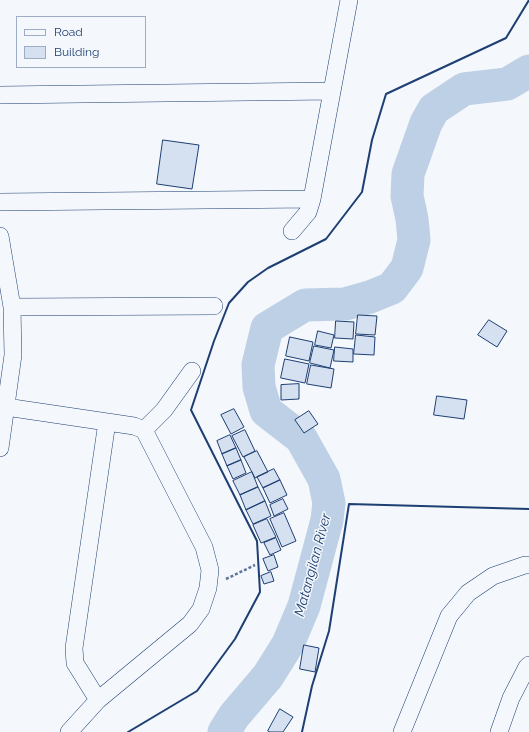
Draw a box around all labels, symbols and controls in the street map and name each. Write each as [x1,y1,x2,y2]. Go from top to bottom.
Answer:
legend [16,16,146,68]
text: Road [54,25,83,39]
text: Building [54,45,100,59]
water label: Matangilan River [291,512,335,618]

